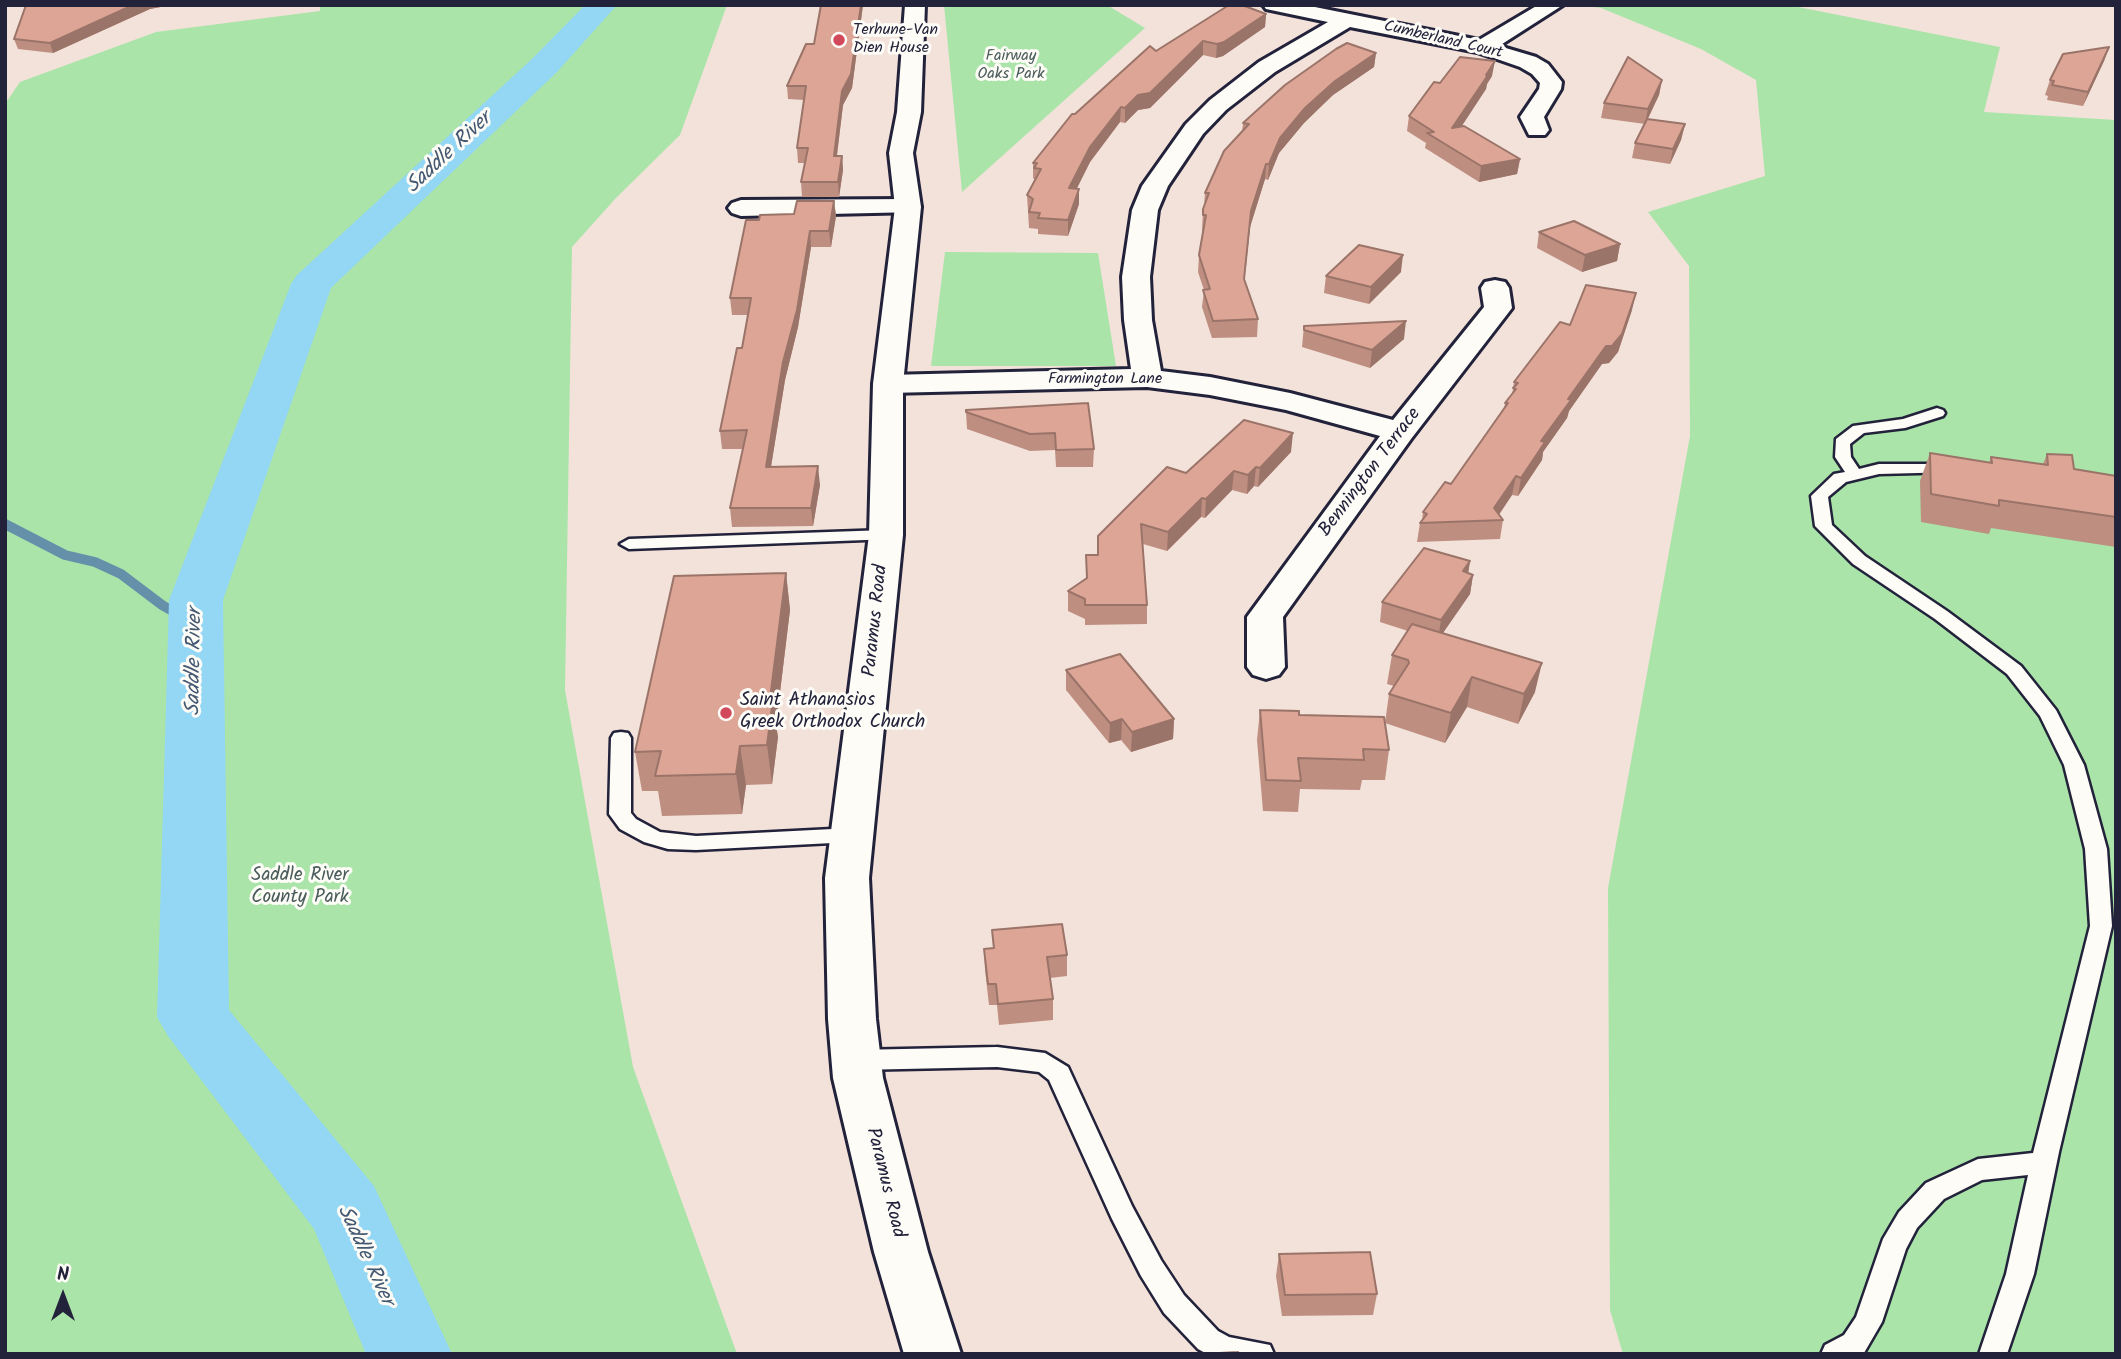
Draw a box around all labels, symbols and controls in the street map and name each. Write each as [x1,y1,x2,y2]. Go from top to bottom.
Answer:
street label: Cumberland Court [1382,18,1504,64]
place label: Terhune-Van Dien House [853,21,938,59]
marker: Terhune-Van Dien House [831,32,847,48]
park label: Fairway Oaks Park [977,47,1045,85]
water label: Saddle River [402,108,498,200]
street label: Farmington Lane [1048,370,1162,390]
street label: Bennington Terrace [1315,404,1427,542]
street label: Paramus Road [860,564,894,678]
water label: Saddle River [182,608,210,716]
place label: Saint Athanasios Greek Orthodox Church [740,691,925,735]
marker: Saint Athanasios Greek Orthodox Church [718,705,734,721]
park label: Saddle River County Park [251,866,349,910]
street label: Paramus Road [859,1126,909,1240]
water label: Saddle River [330,1202,398,1310]
text: N [57,1260,69,1290]
north arrow [28,1261,98,1331]

